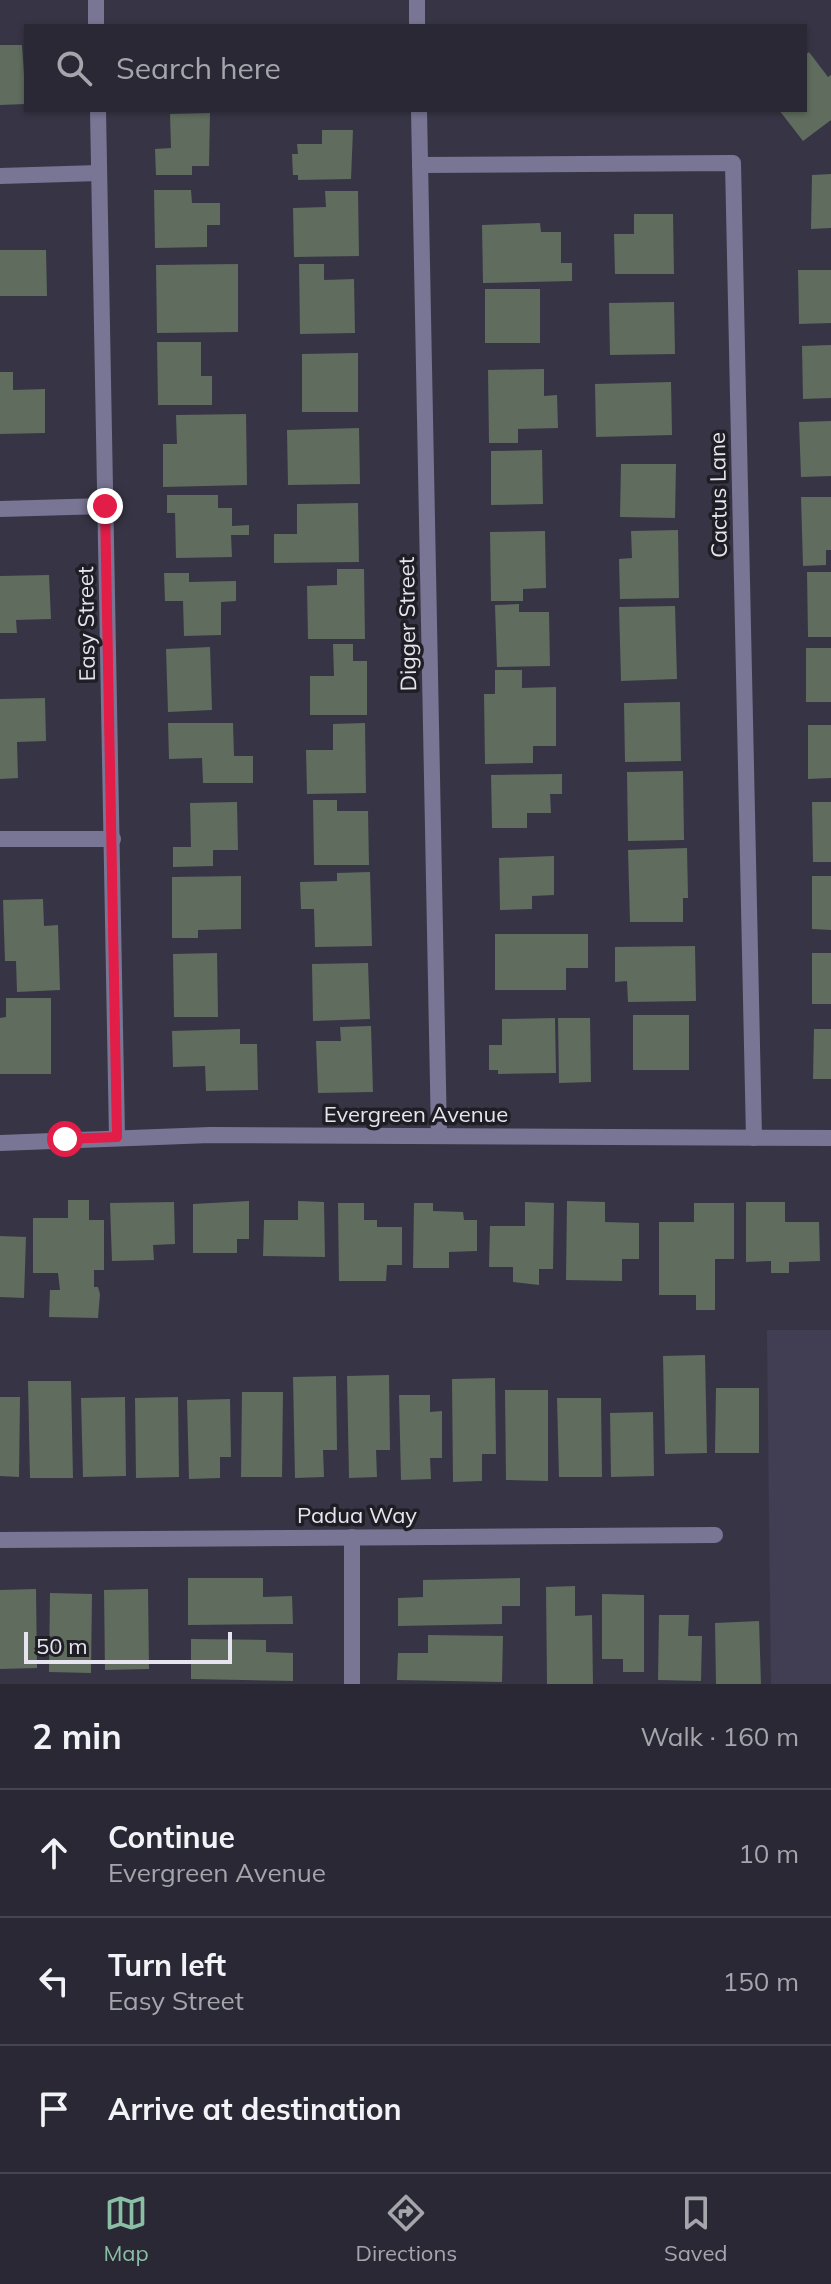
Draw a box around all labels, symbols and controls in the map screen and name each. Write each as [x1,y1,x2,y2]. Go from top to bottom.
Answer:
search box [24,24,807,112]
icon: search [52,46,96,90]
text: Search here [116,49,281,87]
street label: Cactus Lane [703,432,733,558]
route end [87,488,123,524]
street label: Digger Street [392,556,422,692]
street label: Easy Street [71,566,101,682]
street label: Evergreen Avenue [324,1100,508,1128]
route start [47,1121,83,1157]
street label: Padua Way [297,1501,417,1529]
scale bar [24,1628,232,1664]
text: 50 m [36,1632,87,1660]
text: 2 min [32,1715,122,1758]
text: Walk · 160 m [640,1720,799,1753]
text: Continue [108,1818,235,1856]
icon: ahead [32,1831,76,1875]
text: 10 m [738,1837,799,1870]
text: Evergreen Avenue [108,1856,326,1889]
text: Turn left [108,1946,226,1984]
icon: left [32,1959,76,2003]
text: 150 m [723,1965,799,1998]
text: Easy Street [108,1984,244,2017]
icon: arrive [32,2087,76,2131]
text: Arrive at destination [108,2090,402,2128]
tab: Map [103,2191,149,2267]
tab: Directions [356,2191,457,2267]
tab: Saved [664,2191,728,2267]

